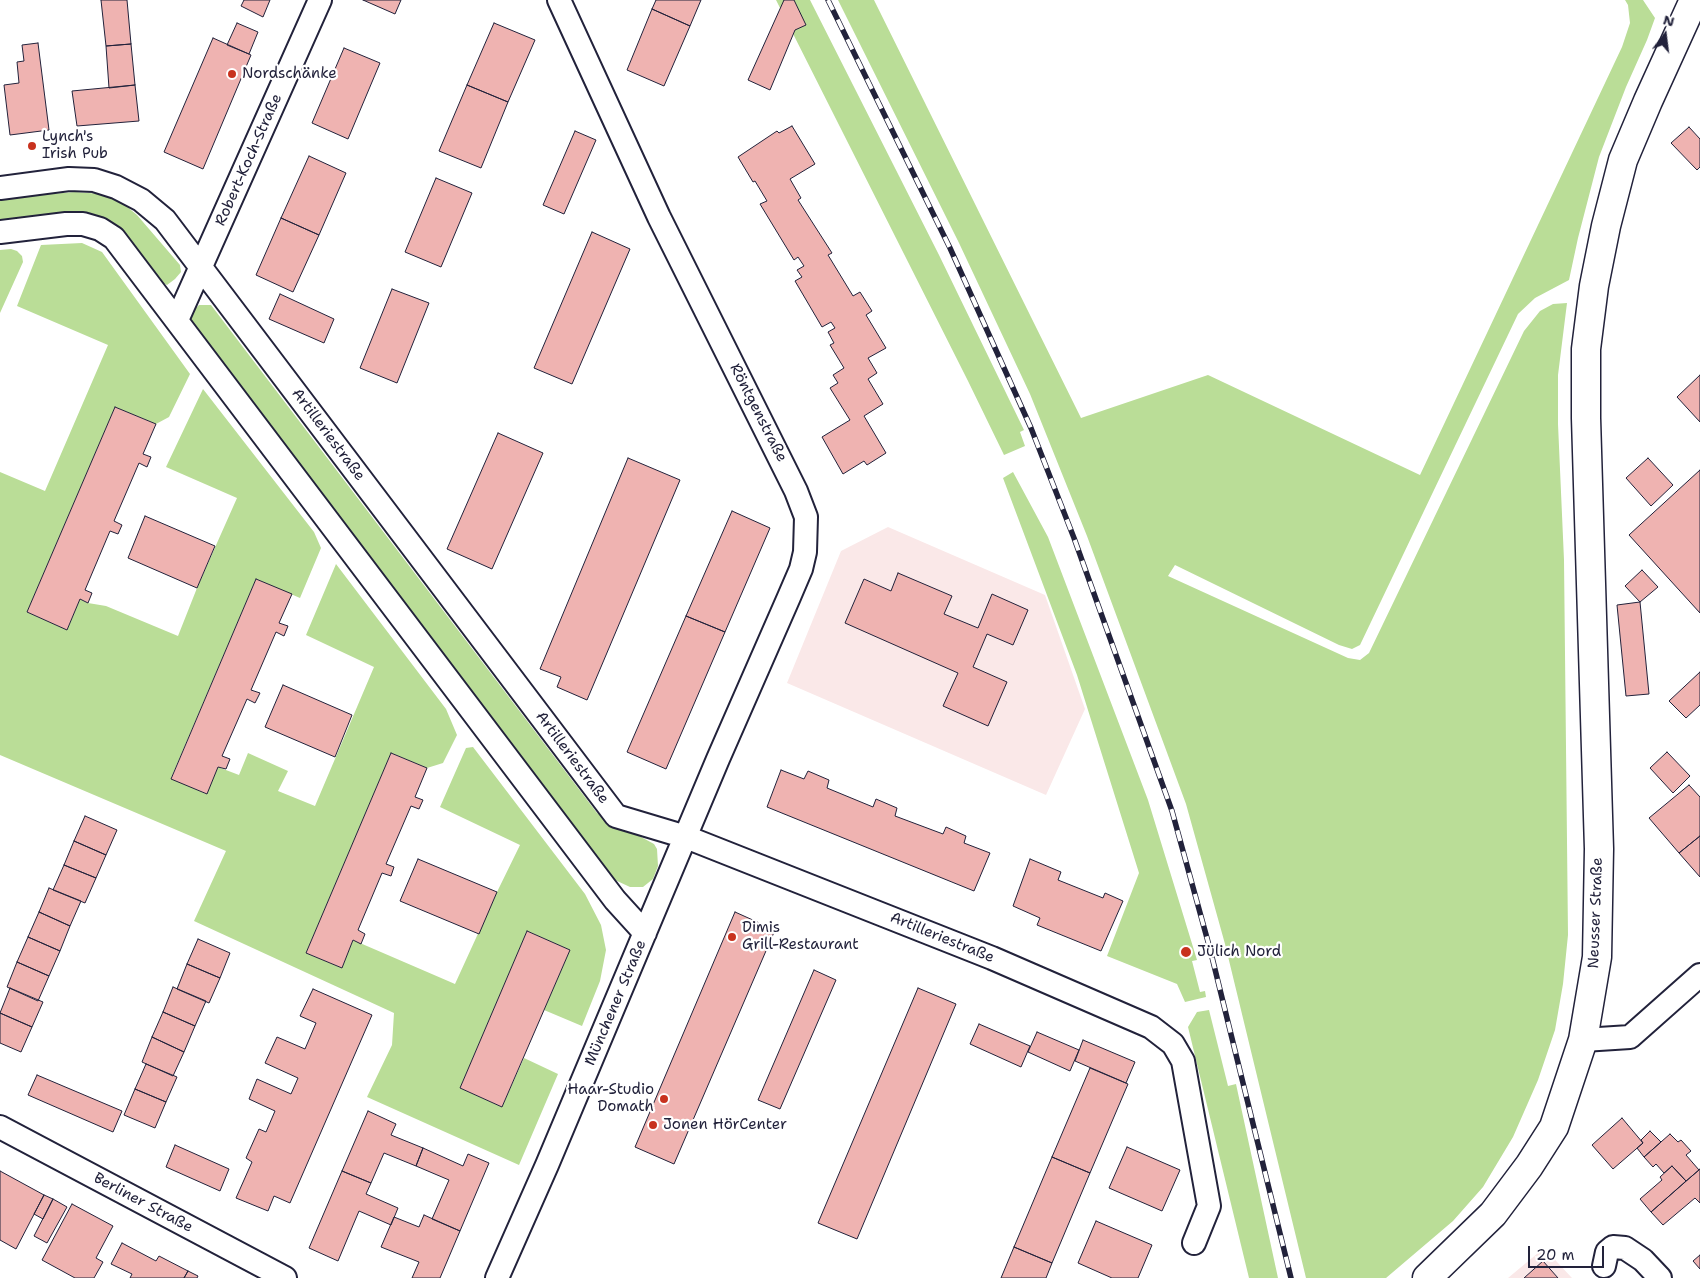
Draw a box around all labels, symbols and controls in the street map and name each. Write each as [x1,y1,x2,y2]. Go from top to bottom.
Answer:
north arrow [1640,10,1690,60]
text: N [1661,10,1677,31]
place label: Nordschänke [242,65,337,83]
marker: Nordschänke [226,68,238,80]
street label: Robert-Koch-Straße [212,91,286,229]
place label: Lynch's Irish Pub [42,128,108,163]
marker: Lynch's Irish Pub [26,140,38,152]
street label: Röntgenstraße [725,361,791,465]
street label: Artilleriestraße [287,385,369,485]
street label: Artilleriestraße [531,708,613,808]
street label: Neusser Straße [1585,857,1607,969]
street label: Artilleriestraße [887,909,997,967]
place label: Dimis Grill-Restaurant [742,919,859,954]
marker: Dimis Grill-Restaurant [726,931,738,943]
street label: Münchener Straße [581,937,651,1069]
place label: Jülich Nord [1197,943,1281,961]
marker: Jülich Nord [1179,945,1193,959]
place label: Haar-Studio Domath [567,1081,654,1116]
marker: Haar-Studio Domath [658,1093,670,1105]
place label: Jonen HörCenter [663,1116,787,1134]
marker: Jonen HörCenter [647,1119,659,1131]
street label: Berliner Straße [90,1169,196,1237]
scale bar [1530,1236,1606,1268]
text: 20 m [1536,1245,1575,1265]

